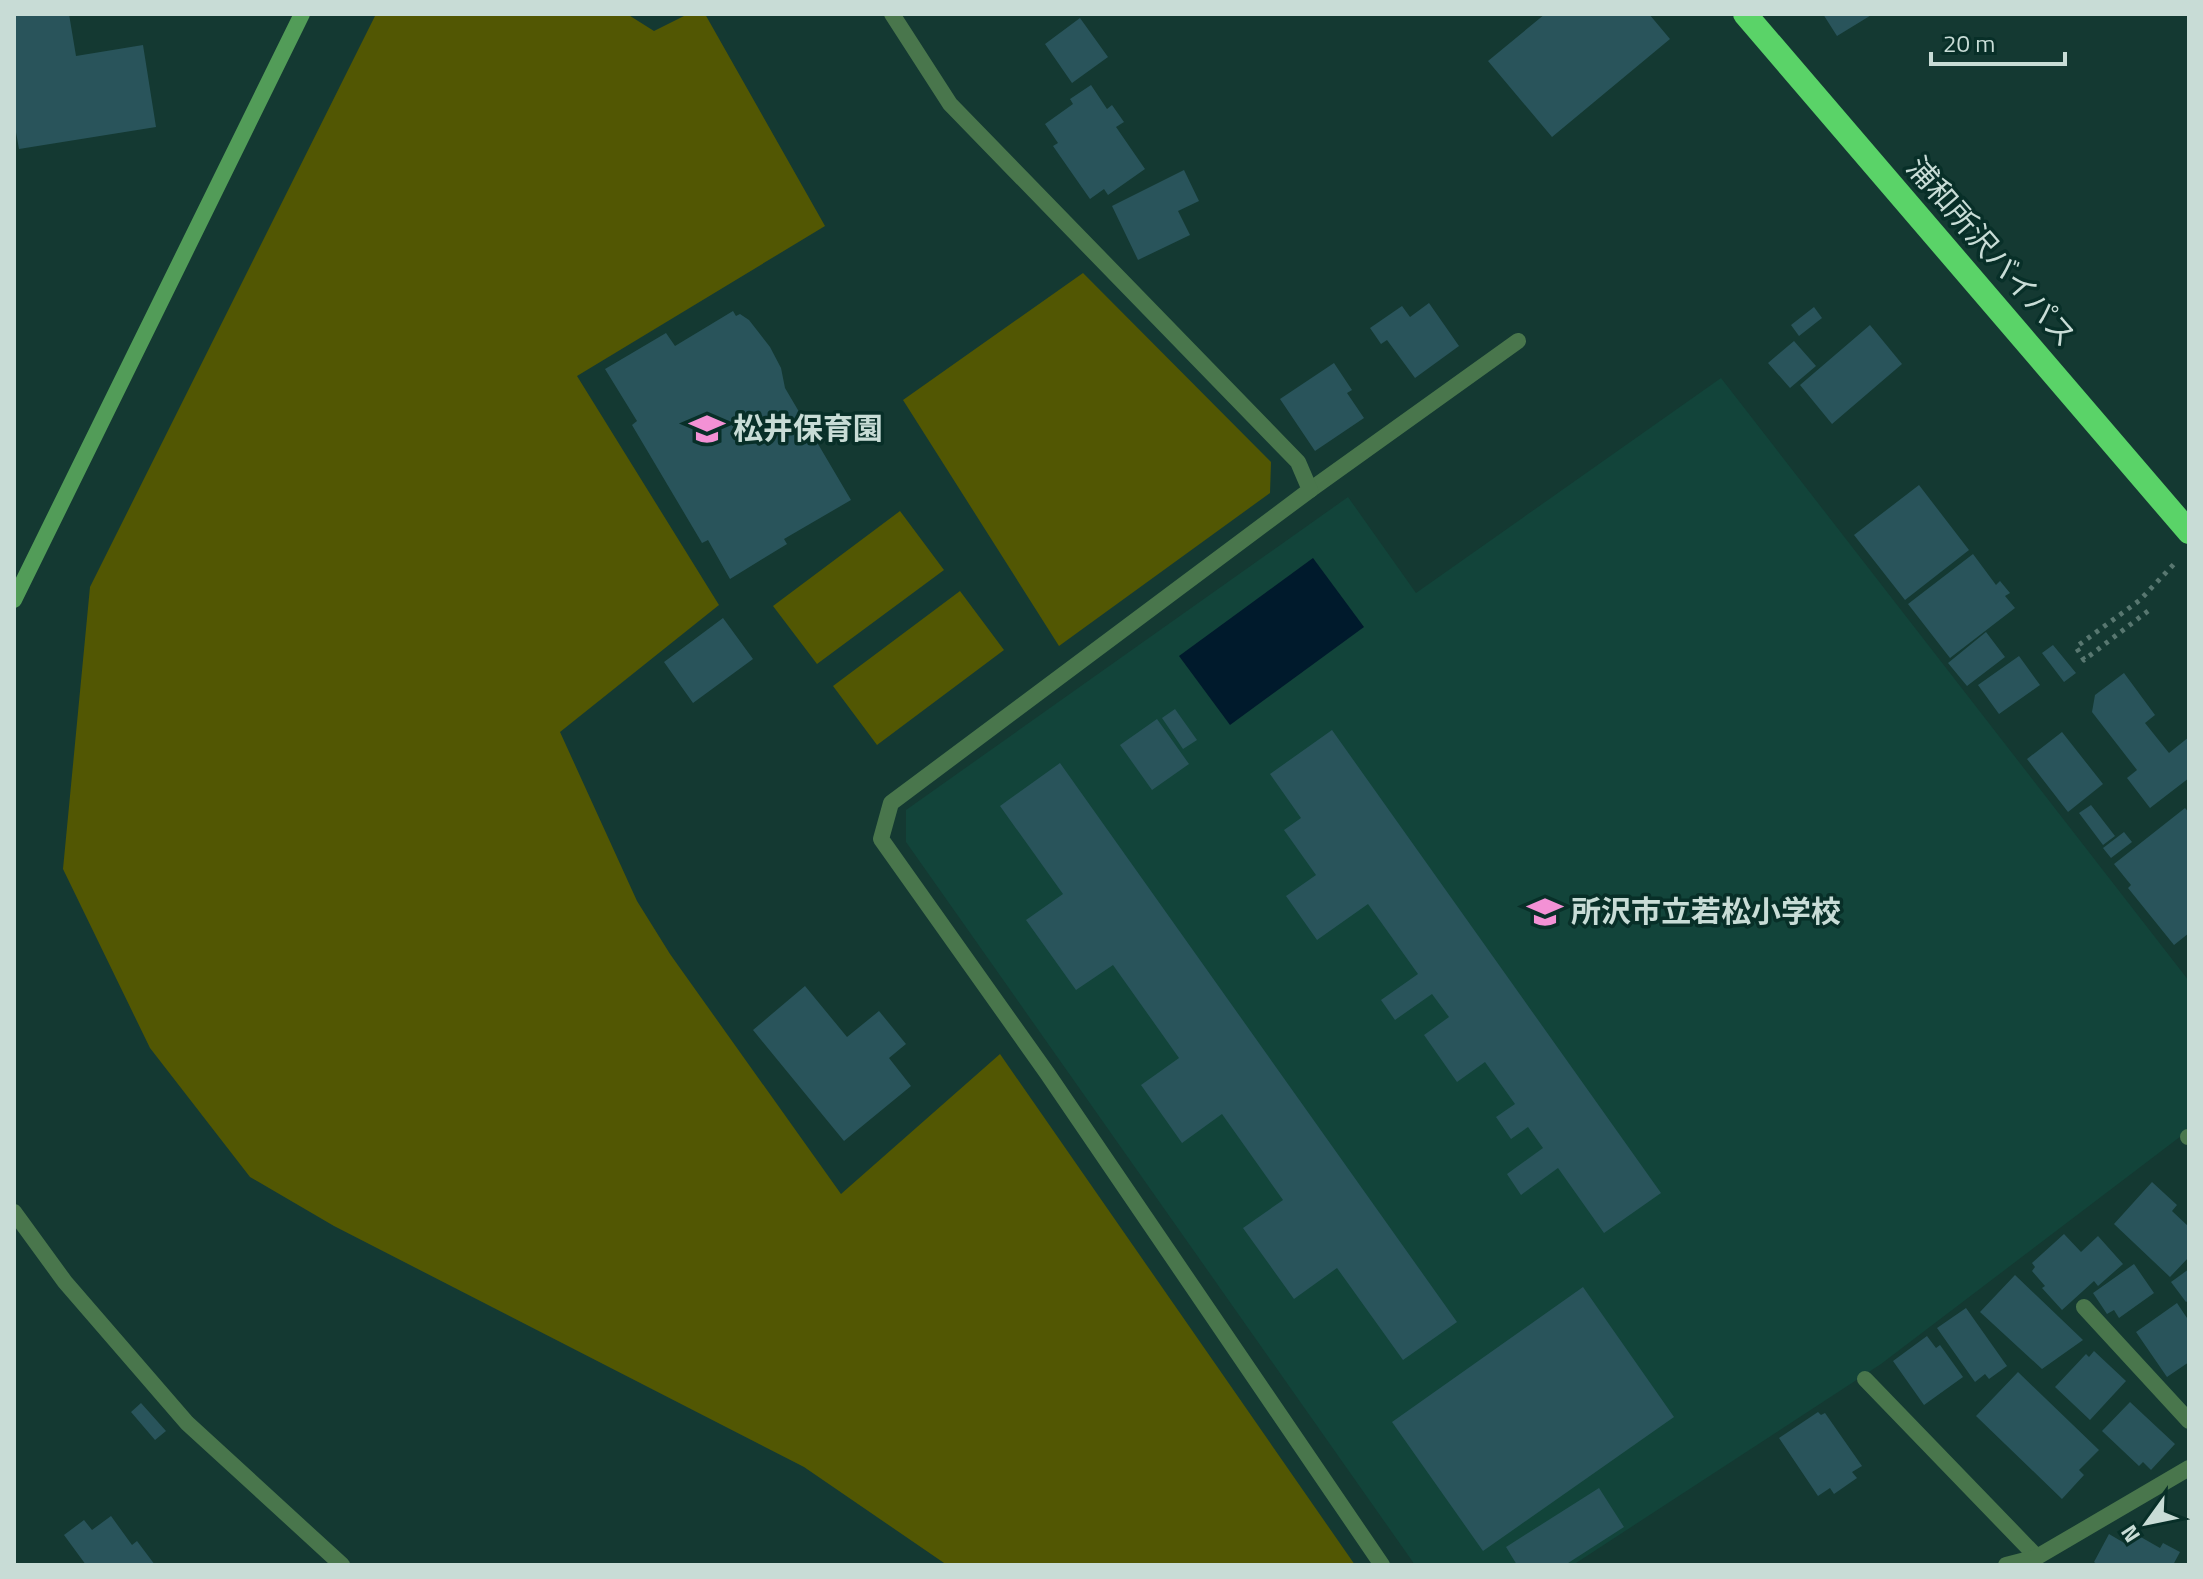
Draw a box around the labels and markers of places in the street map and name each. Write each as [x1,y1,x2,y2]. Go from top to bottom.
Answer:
place label: 松井保育園 [733,405,883,451]
school or university icon: 松井保育園 [688,410,726,448]
place label: 所沢市立若松小学校 [1571,888,1841,934]
school or university icon: 所沢市立若松小学校 [1526,893,1564,931]

